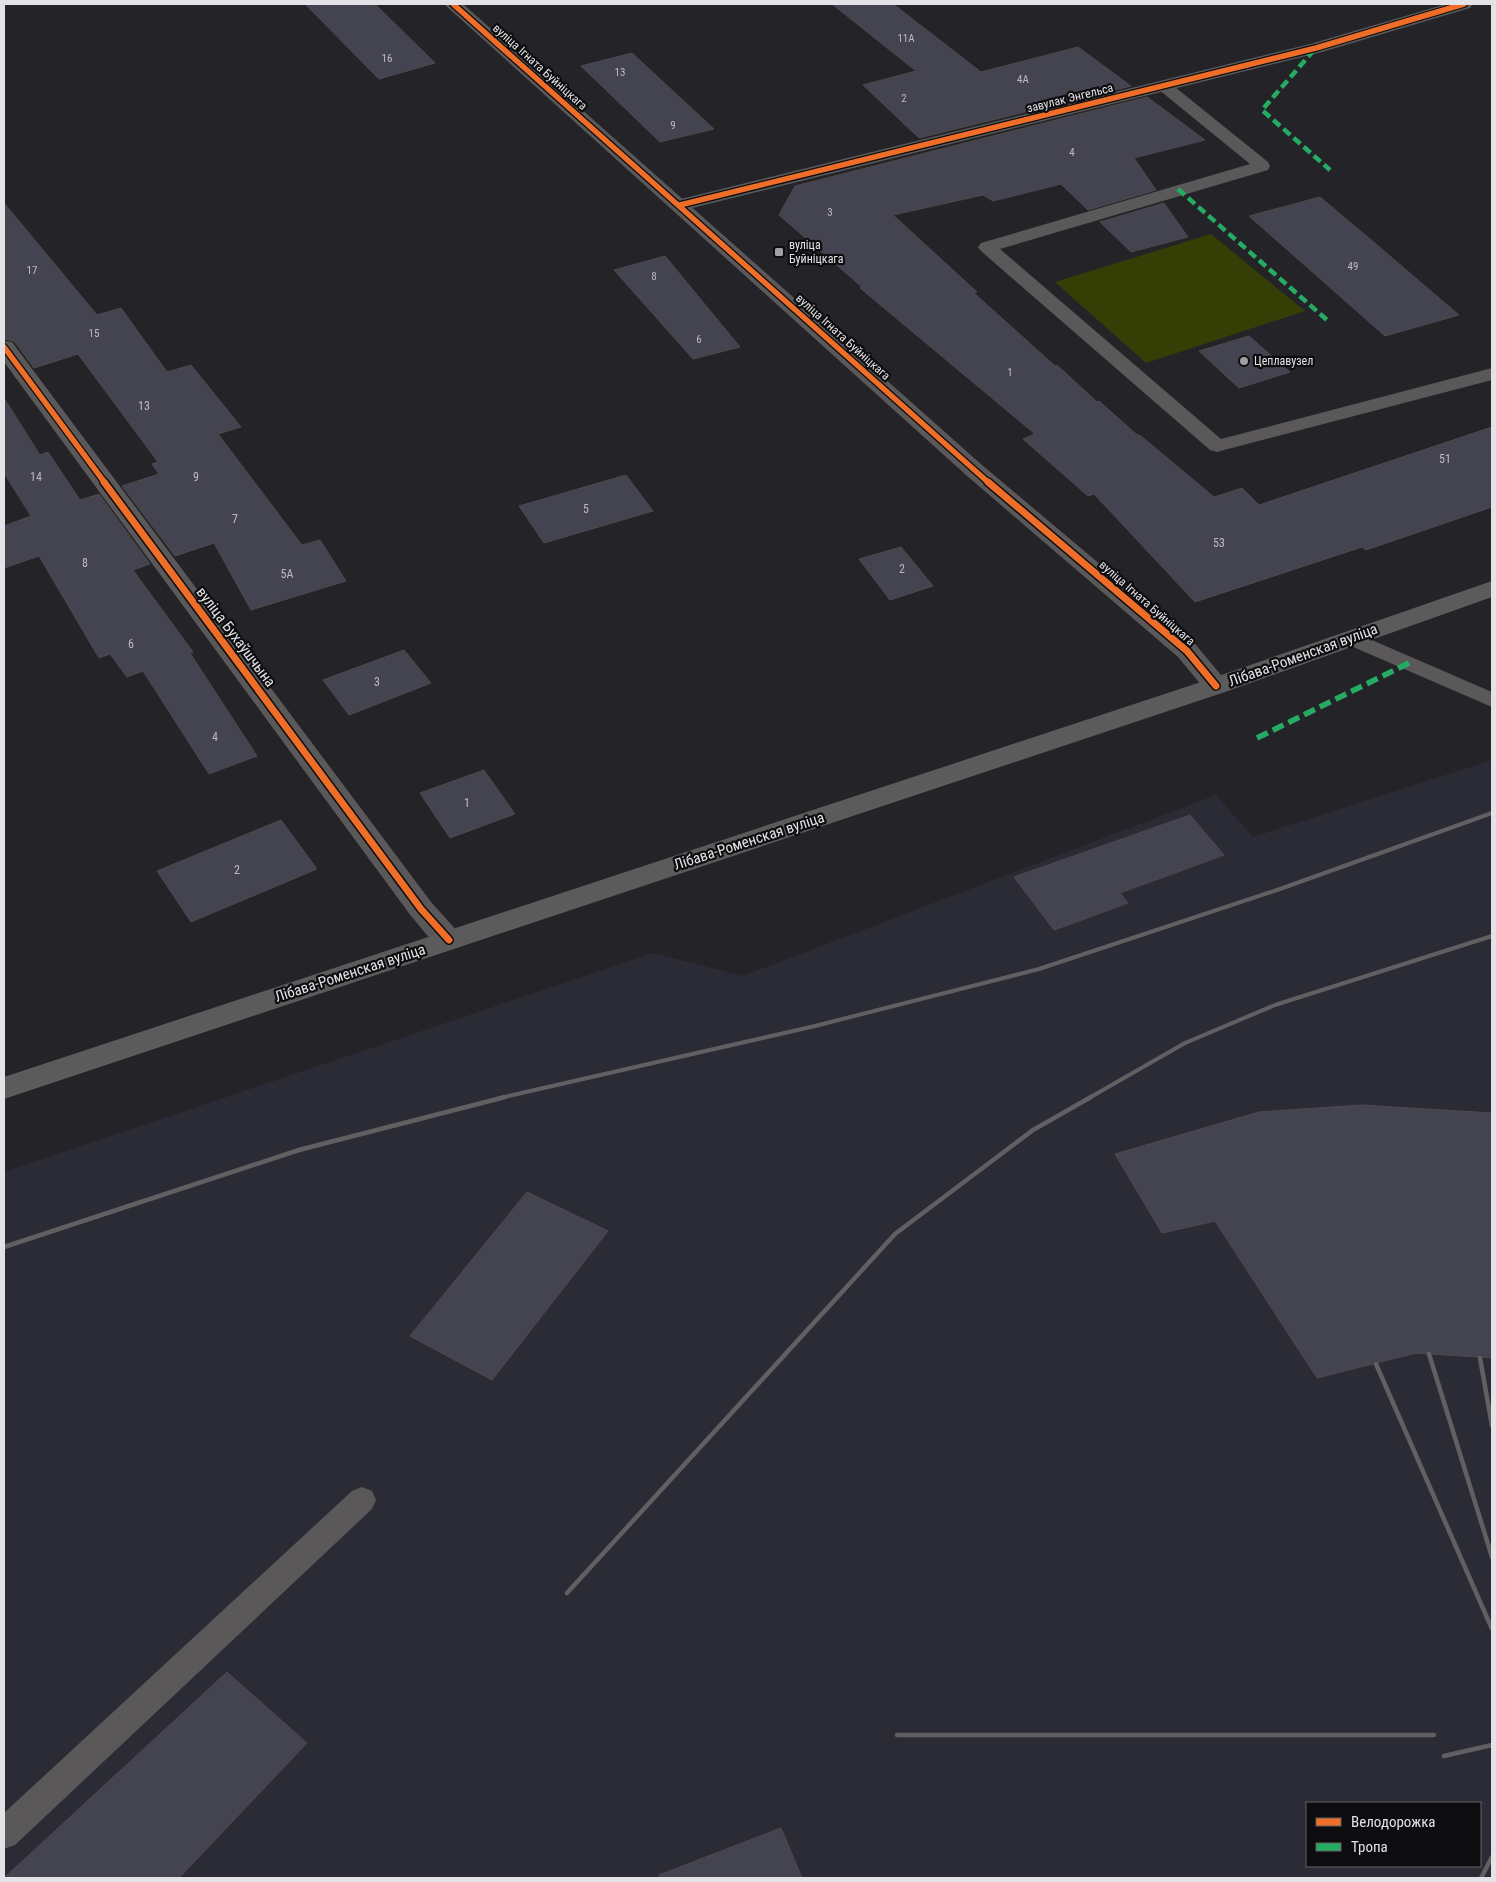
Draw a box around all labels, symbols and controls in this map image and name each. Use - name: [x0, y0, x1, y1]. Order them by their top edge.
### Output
- street label: вуліца Ігната Буйніцкага: [490, 21, 590, 113]
- house number: 11А: [897, 32, 915, 45]
- house number: 16: [382, 52, 392, 65]
- house number: 13: [615, 66, 625, 79]
- house number: 4А: [1017, 73, 1030, 86]
- street label: завулак Энгельса: [1025, 80, 1115, 116]
- house number: 2: [901, 92, 907, 105]
- house number: 9: [670, 119, 676, 132]
- house number: 4: [1069, 146, 1075, 159]
- house number: 3: [827, 206, 833, 219]
- place label: вуліца Буйніцкага: [789, 238, 844, 266]
- marker: вуліца Буйніцкага: [773, 246, 785, 258]
- house number: 49: [1348, 260, 1358, 273]
- house number: 17: [27, 264, 37, 277]
- house number: 8: [651, 270, 657, 283]
- street label: вуліца Ігната Буйніцкага: [793, 291, 893, 383]
- house number: 15: [89, 327, 99, 340]
- house number: 6: [696, 333, 702, 346]
- place label: Цеплавузел: [1254, 354, 1313, 368]
- marker: Цеплавузел: [1238, 355, 1250, 367]
- house number: 1: [1007, 366, 1013, 379]
- house number: 13: [138, 399, 150, 413]
- house number: 51: [1439, 452, 1451, 466]
- house number: 14: [30, 470, 42, 484]
- house number: 9: [193, 470, 199, 484]
- house number: 5: [583, 502, 589, 516]
- house number: 7: [232, 512, 238, 526]
- house number: 53: [1213, 536, 1225, 550]
- house number: 8: [82, 556, 88, 570]
- street label: вуліца Ігната Буйніцкага: [1096, 558, 1198, 648]
- house number: 2: [899, 562, 905, 576]
- house number: 5А: [281, 567, 294, 581]
- street label: вуліца Бухаўшчына: [193, 584, 279, 690]
- street label: Лібава-Роменская вуліца: [1226, 620, 1380, 690]
- house number: 6: [128, 637, 134, 651]
- house number: 3: [374, 675, 380, 689]
- house number: 4: [212, 730, 218, 744]
- house number: 1: [464, 796, 470, 810]
- street label: Лібава-Роменская вуліца: [671, 808, 827, 874]
- house number: 2: [234, 863, 240, 877]
- street label: Лібава-Роменская вуліца: [272, 940, 428, 1006]
- legend: [1306, 1802, 1481, 1867]
- text: Велодорожка: [1351, 1813, 1436, 1831]
- text: Тропа: [1351, 1838, 1388, 1856]

